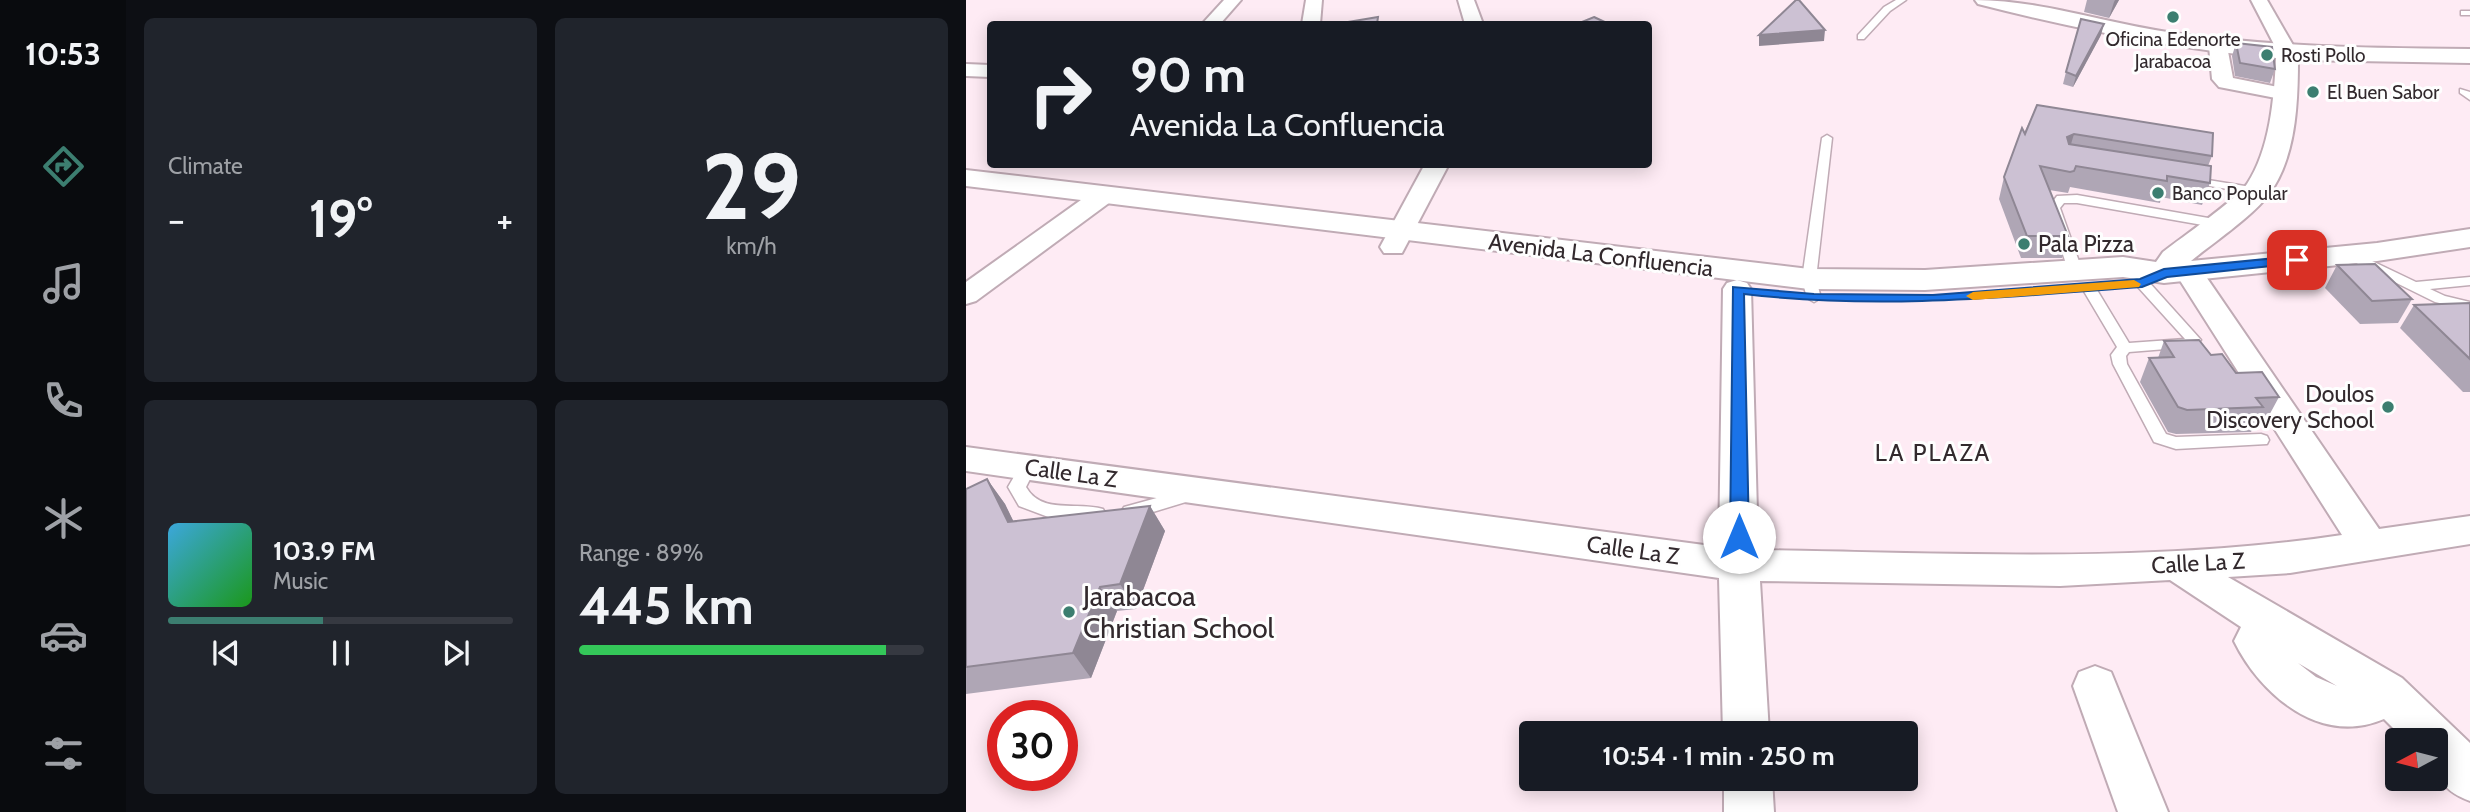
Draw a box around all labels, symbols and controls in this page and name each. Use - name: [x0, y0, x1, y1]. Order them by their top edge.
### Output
- marker: Oficina Edenorte Jarabacoa: [2165, 9, 2181, 25]
- place label: Oficina Edenorte Jarabacoa: [2105, 28, 2241, 73]
- text: 10:53: [25, 34, 101, 73]
- place label: Rosti Pollo: [2281, 44, 2366, 67]
- text: 90 m: [1130, 45, 1246, 104]
- marker: Rosti Pollo: [2259, 47, 2275, 63]
- icon: right: [1015, 49, 1106, 140]
- place label: El Buen Sabor: [2327, 81, 2439, 104]
- marker: El Buen Sabor: [2305, 84, 2321, 100]
- text: Avenida La Confluencia: [1130, 105, 1444, 144]
- text: 29: [702, 131, 801, 242]
- icon: directions: [39, 142, 88, 191]
- text: Climate: [168, 152, 243, 180]
- place label: Banco Popular: [2172, 182, 2288, 205]
- marker: Banco Popular: [2150, 185, 2166, 201]
- text: 19°: [309, 187, 372, 250]
- text: −: [168, 196, 185, 243]
- text: +: [496, 196, 513, 243]
- street label: Avenida La Confluencia: [1487, 227, 1715, 283]
- place label: Pala Pizza: [2038, 230, 2134, 258]
- pin: [2267, 230, 2327, 290]
- text: km/h: [726, 232, 777, 260]
- marker: Pala Pizza: [2016, 236, 2032, 252]
- icon: arrive: [2278, 241, 2316, 279]
- icon: music: [39, 259, 88, 308]
- icon: phone: [39, 376, 88, 425]
- place label: Doulos Discovery School: [2206, 380, 2375, 434]
- marker: Doulos Discovery School: [2380, 399, 2396, 415]
- district label: LA PLAZA: [1875, 438, 1991, 467]
- street label: Calle La Z: [1023, 453, 1119, 493]
- icon: climate: [39, 494, 88, 543]
- position arrow: [1702, 500, 1776, 574]
- street label: Calle La Z: [1585, 530, 1681, 570]
- text: 103.9 FM: [273, 535, 376, 567]
- text: Range · 89%: [579, 539, 703, 567]
- street label: Calle La Z: [2151, 547, 2246, 579]
- text: Music: [273, 567, 328, 595]
- text: 445 km: [579, 574, 754, 637]
- place label: Jarabacoa Christian School: [1082, 579, 1275, 645]
- marker: Jarabacoa Christian School: [1061, 604, 1077, 620]
- icon: car: [39, 611, 88, 660]
- icon: previous: [207, 634, 245, 672]
- icon: pause: [322, 634, 360, 672]
- icon: next: [437, 634, 475, 672]
- speed limit sign: 30: [987, 700, 1078, 791]
- north arrow: [2385, 728, 2448, 791]
- map controls: [2385, 728, 2448, 791]
- icon: filters: [39, 729, 88, 778]
- text: 10:54 · 1 min · 250 m: [1602, 740, 1835, 772]

